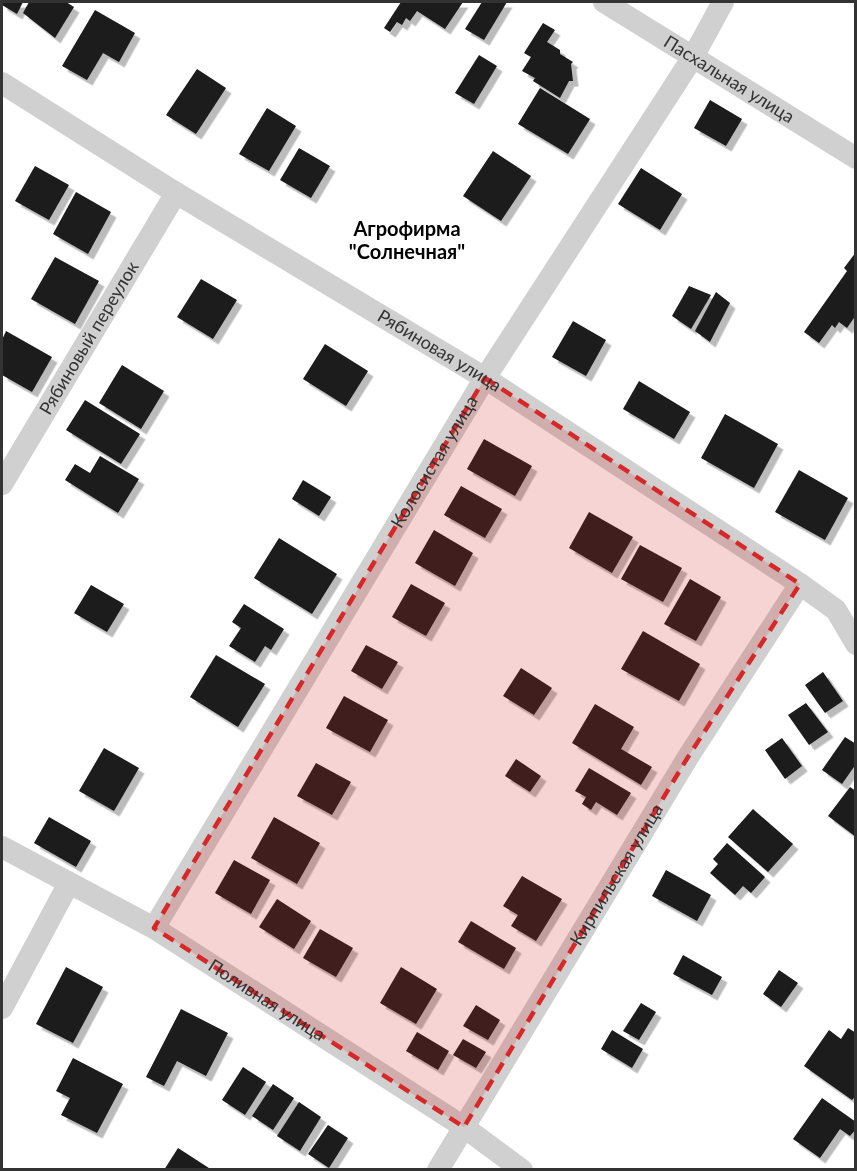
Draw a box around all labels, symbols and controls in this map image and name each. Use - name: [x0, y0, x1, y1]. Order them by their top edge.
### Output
- street label: Пасхальная улица: [660, 30, 799, 127]
- district label: Агрофирма "Солнечная": [349, 216, 465, 263]
- street label: Рябиновый переулок: [34, 256, 143, 418]
- street label: Рябиновая улица: [374, 304, 506, 396]
- street label: Колосистая улица: [385, 391, 482, 531]
- street label: Кирпильская улица: [565, 800, 667, 949]
- street label: Поливная улица: [205, 954, 330, 1045]

